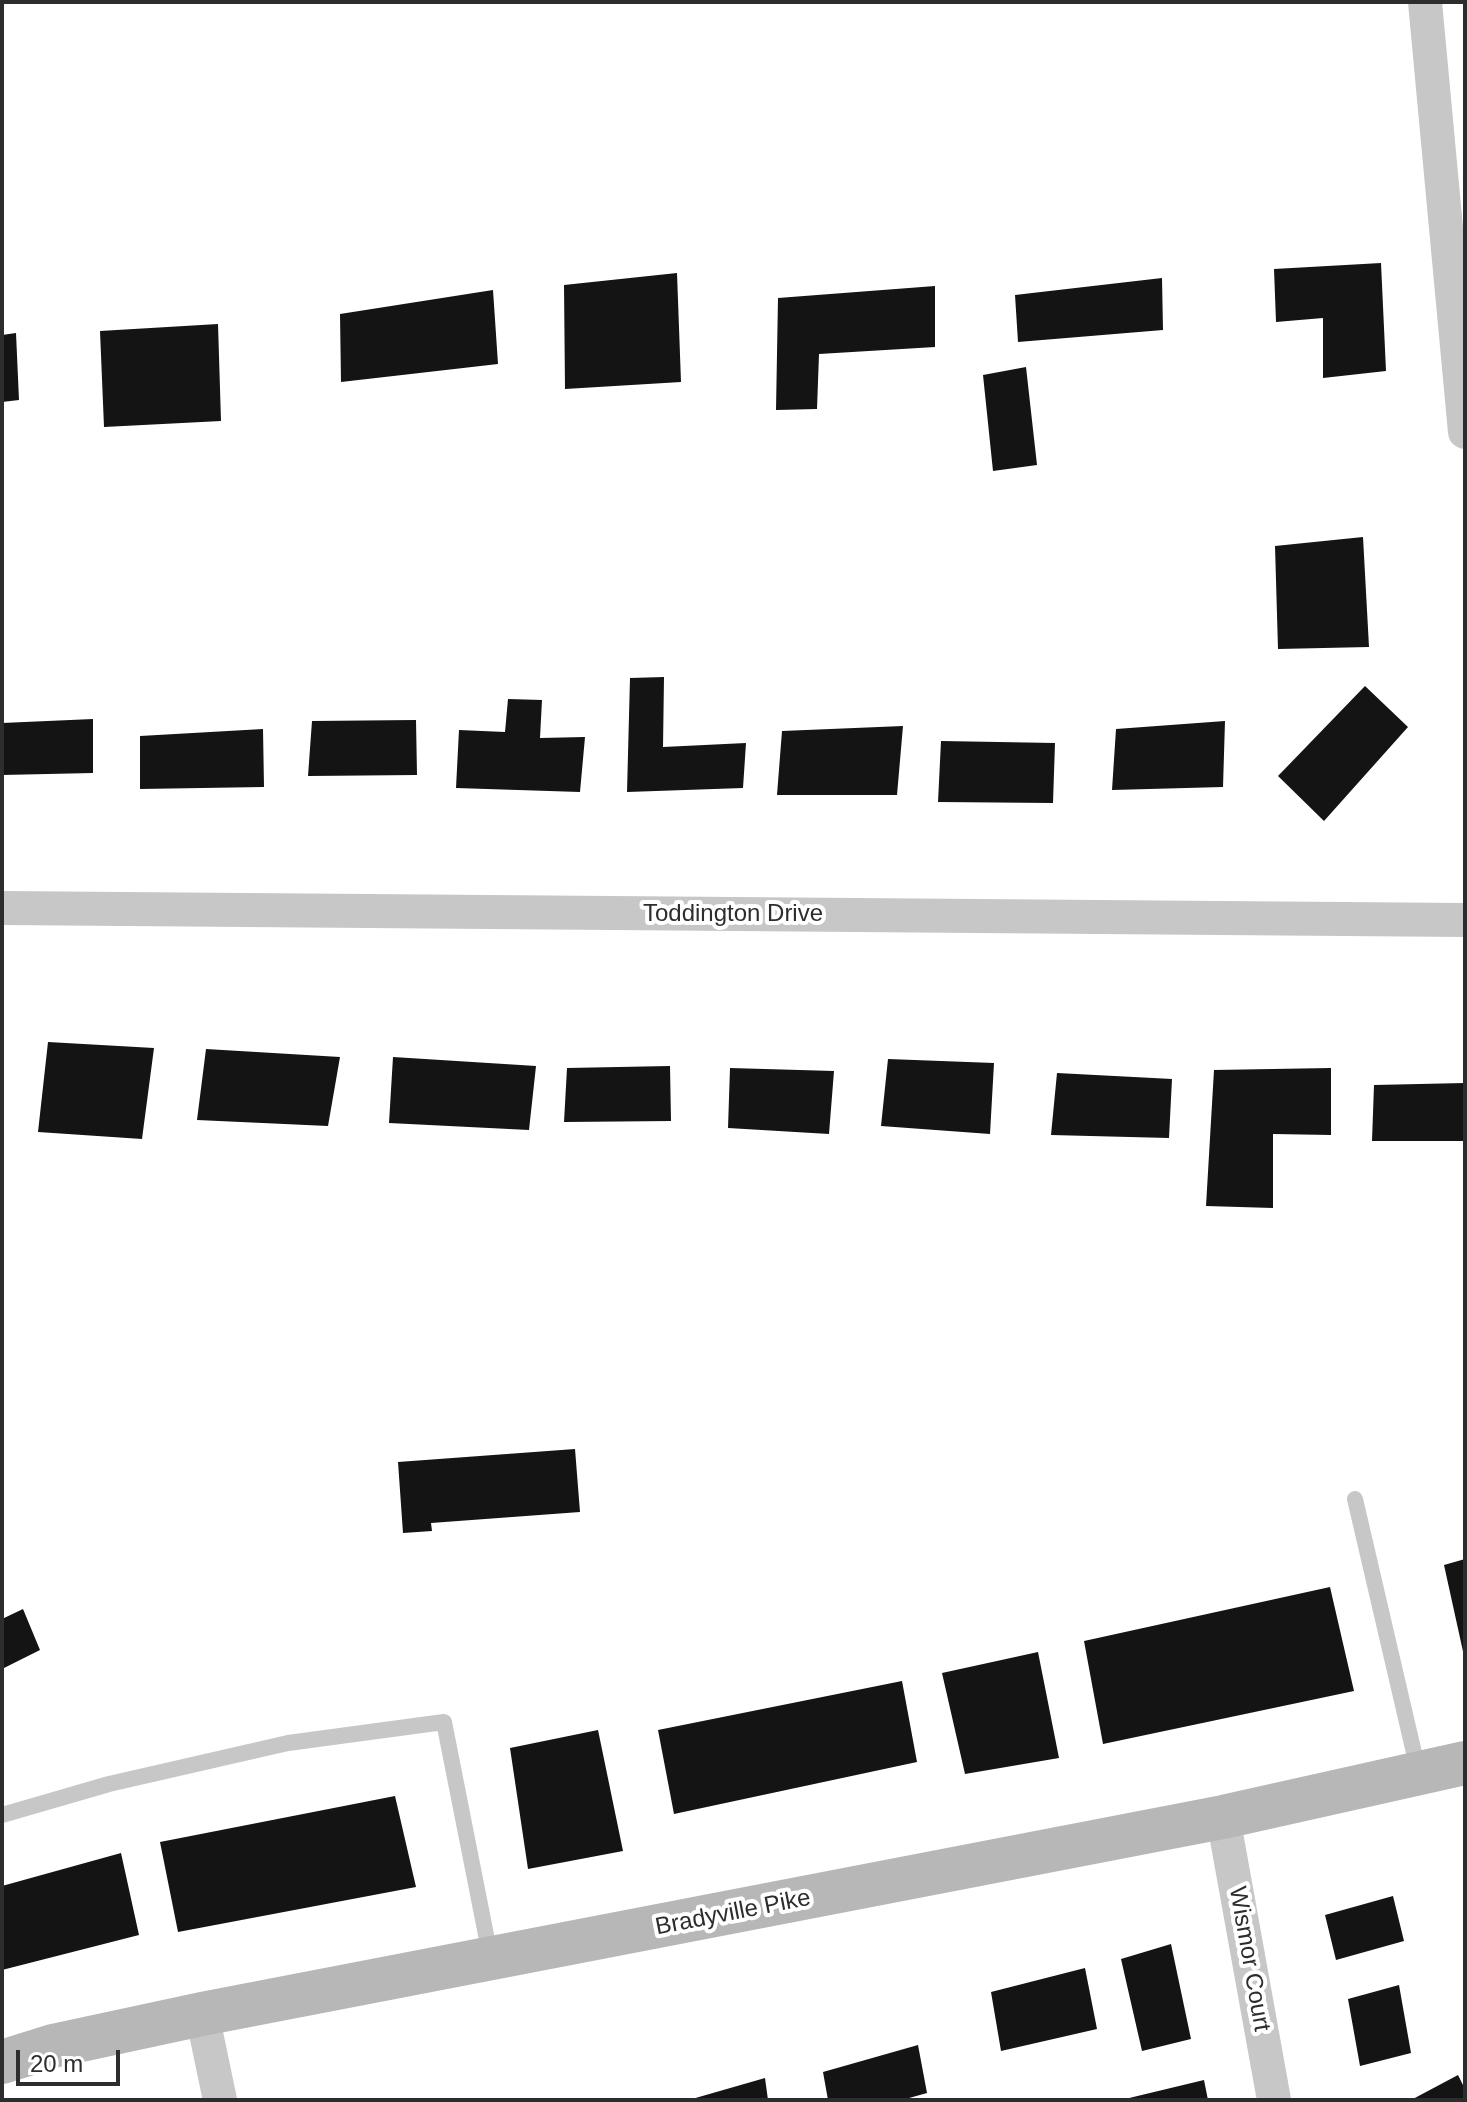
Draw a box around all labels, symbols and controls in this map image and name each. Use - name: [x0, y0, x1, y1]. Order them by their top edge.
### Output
- street label: Toddington Drive: [643, 900, 823, 928]
- street label: Bradyville Pike: [653, 1884, 813, 1942]
- street label: Wismor Court: [1222, 1884, 1276, 2034]
- scale bar: [20, 2034, 124, 2084]
- text: 20 m: [30, 2050, 83, 2077]

